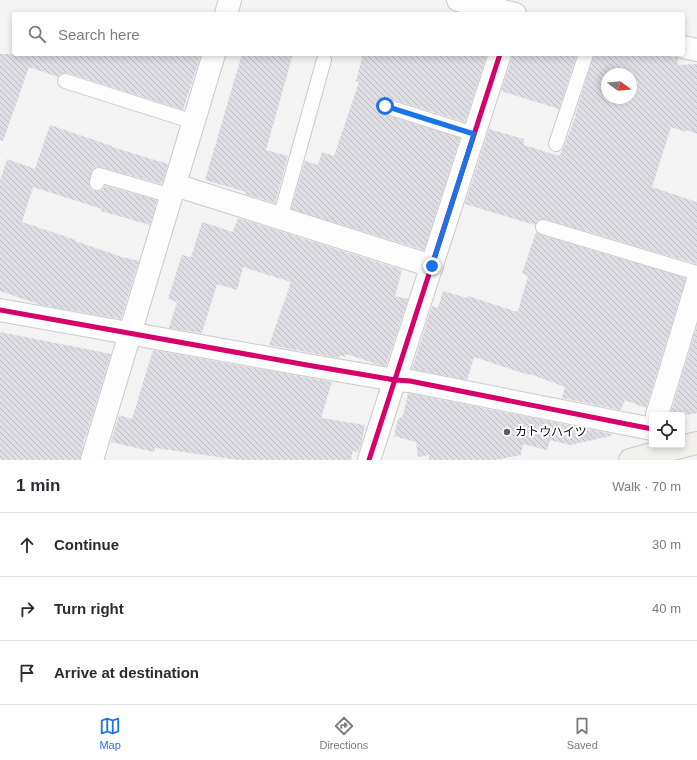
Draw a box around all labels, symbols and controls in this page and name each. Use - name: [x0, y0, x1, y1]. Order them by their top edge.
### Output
- search box: [12, 12, 685, 56]
- icon: search: [26, 23, 48, 45]
- text: Search here: [58, 26, 140, 43]
- north arrow: [601, 68, 637, 104]
- route start: [376, 97, 394, 115]
- route end: [423, 257, 441, 275]
- map controls: [649, 412, 685, 448]
- button: locate: [649, 412, 685, 448]
- place label: カトウハイツ: [515, 425, 587, 439]
- marker: カトウハイツ: [502, 427, 512, 437]
- text: 1 min: [16, 476, 60, 495]
- text: Walk · 70 m: [612, 479, 681, 494]
- icon: ahead: [16, 534, 38, 556]
- text: Continue: [54, 536, 119, 553]
- text: 30 m: [652, 537, 681, 552]
- icon: right: [16, 598, 38, 620]
- text: Turn right: [54, 600, 124, 617]
- text: 40 m: [652, 601, 681, 616]
- icon: arrive: [16, 662, 38, 684]
- text: Arrive at destination: [54, 664, 199, 681]
- tab: Map: [99, 715, 121, 751]
- tab: Directions: [319, 715, 368, 751]
- tab: Saved: [567, 715, 598, 751]

